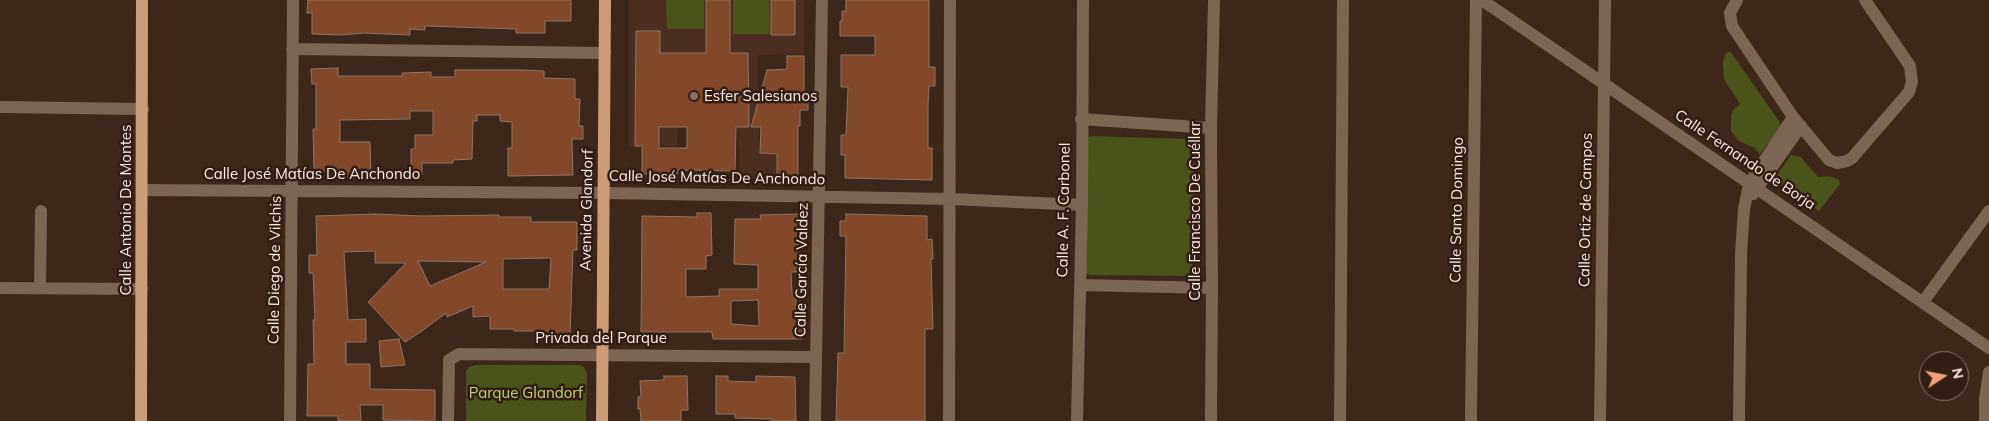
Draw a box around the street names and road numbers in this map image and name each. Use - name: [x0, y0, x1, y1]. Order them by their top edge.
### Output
- street label: Calle Fernando de Borja: [1671, 106, 1819, 214]
- street label: Calle Francisco De Cuéllar: [1186, 121, 1204, 301]
- street label: Calle Antonio De Montes: [117, 125, 135, 295]
- street label: Calle Ortiz de Campos: [1576, 133, 1596, 287]
- street label: Calle Santo Domingo: [1447, 137, 1467, 283]
- street label: Calle A. F. Carbonel: [1054, 142, 1074, 278]
- street label: Avenida Glandorf: [577, 149, 597, 271]
- street label: Calle José Matías De Anchondo: [204, 165, 420, 183]
- street label: Calle José Matías De Anchondo: [609, 167, 825, 189]
- street label: Calle Diego de Vilchis: [265, 196, 285, 344]
- street label: Calle García Valdez: [792, 203, 812, 337]
- street label: Privada del Parque: [535, 329, 667, 347]

